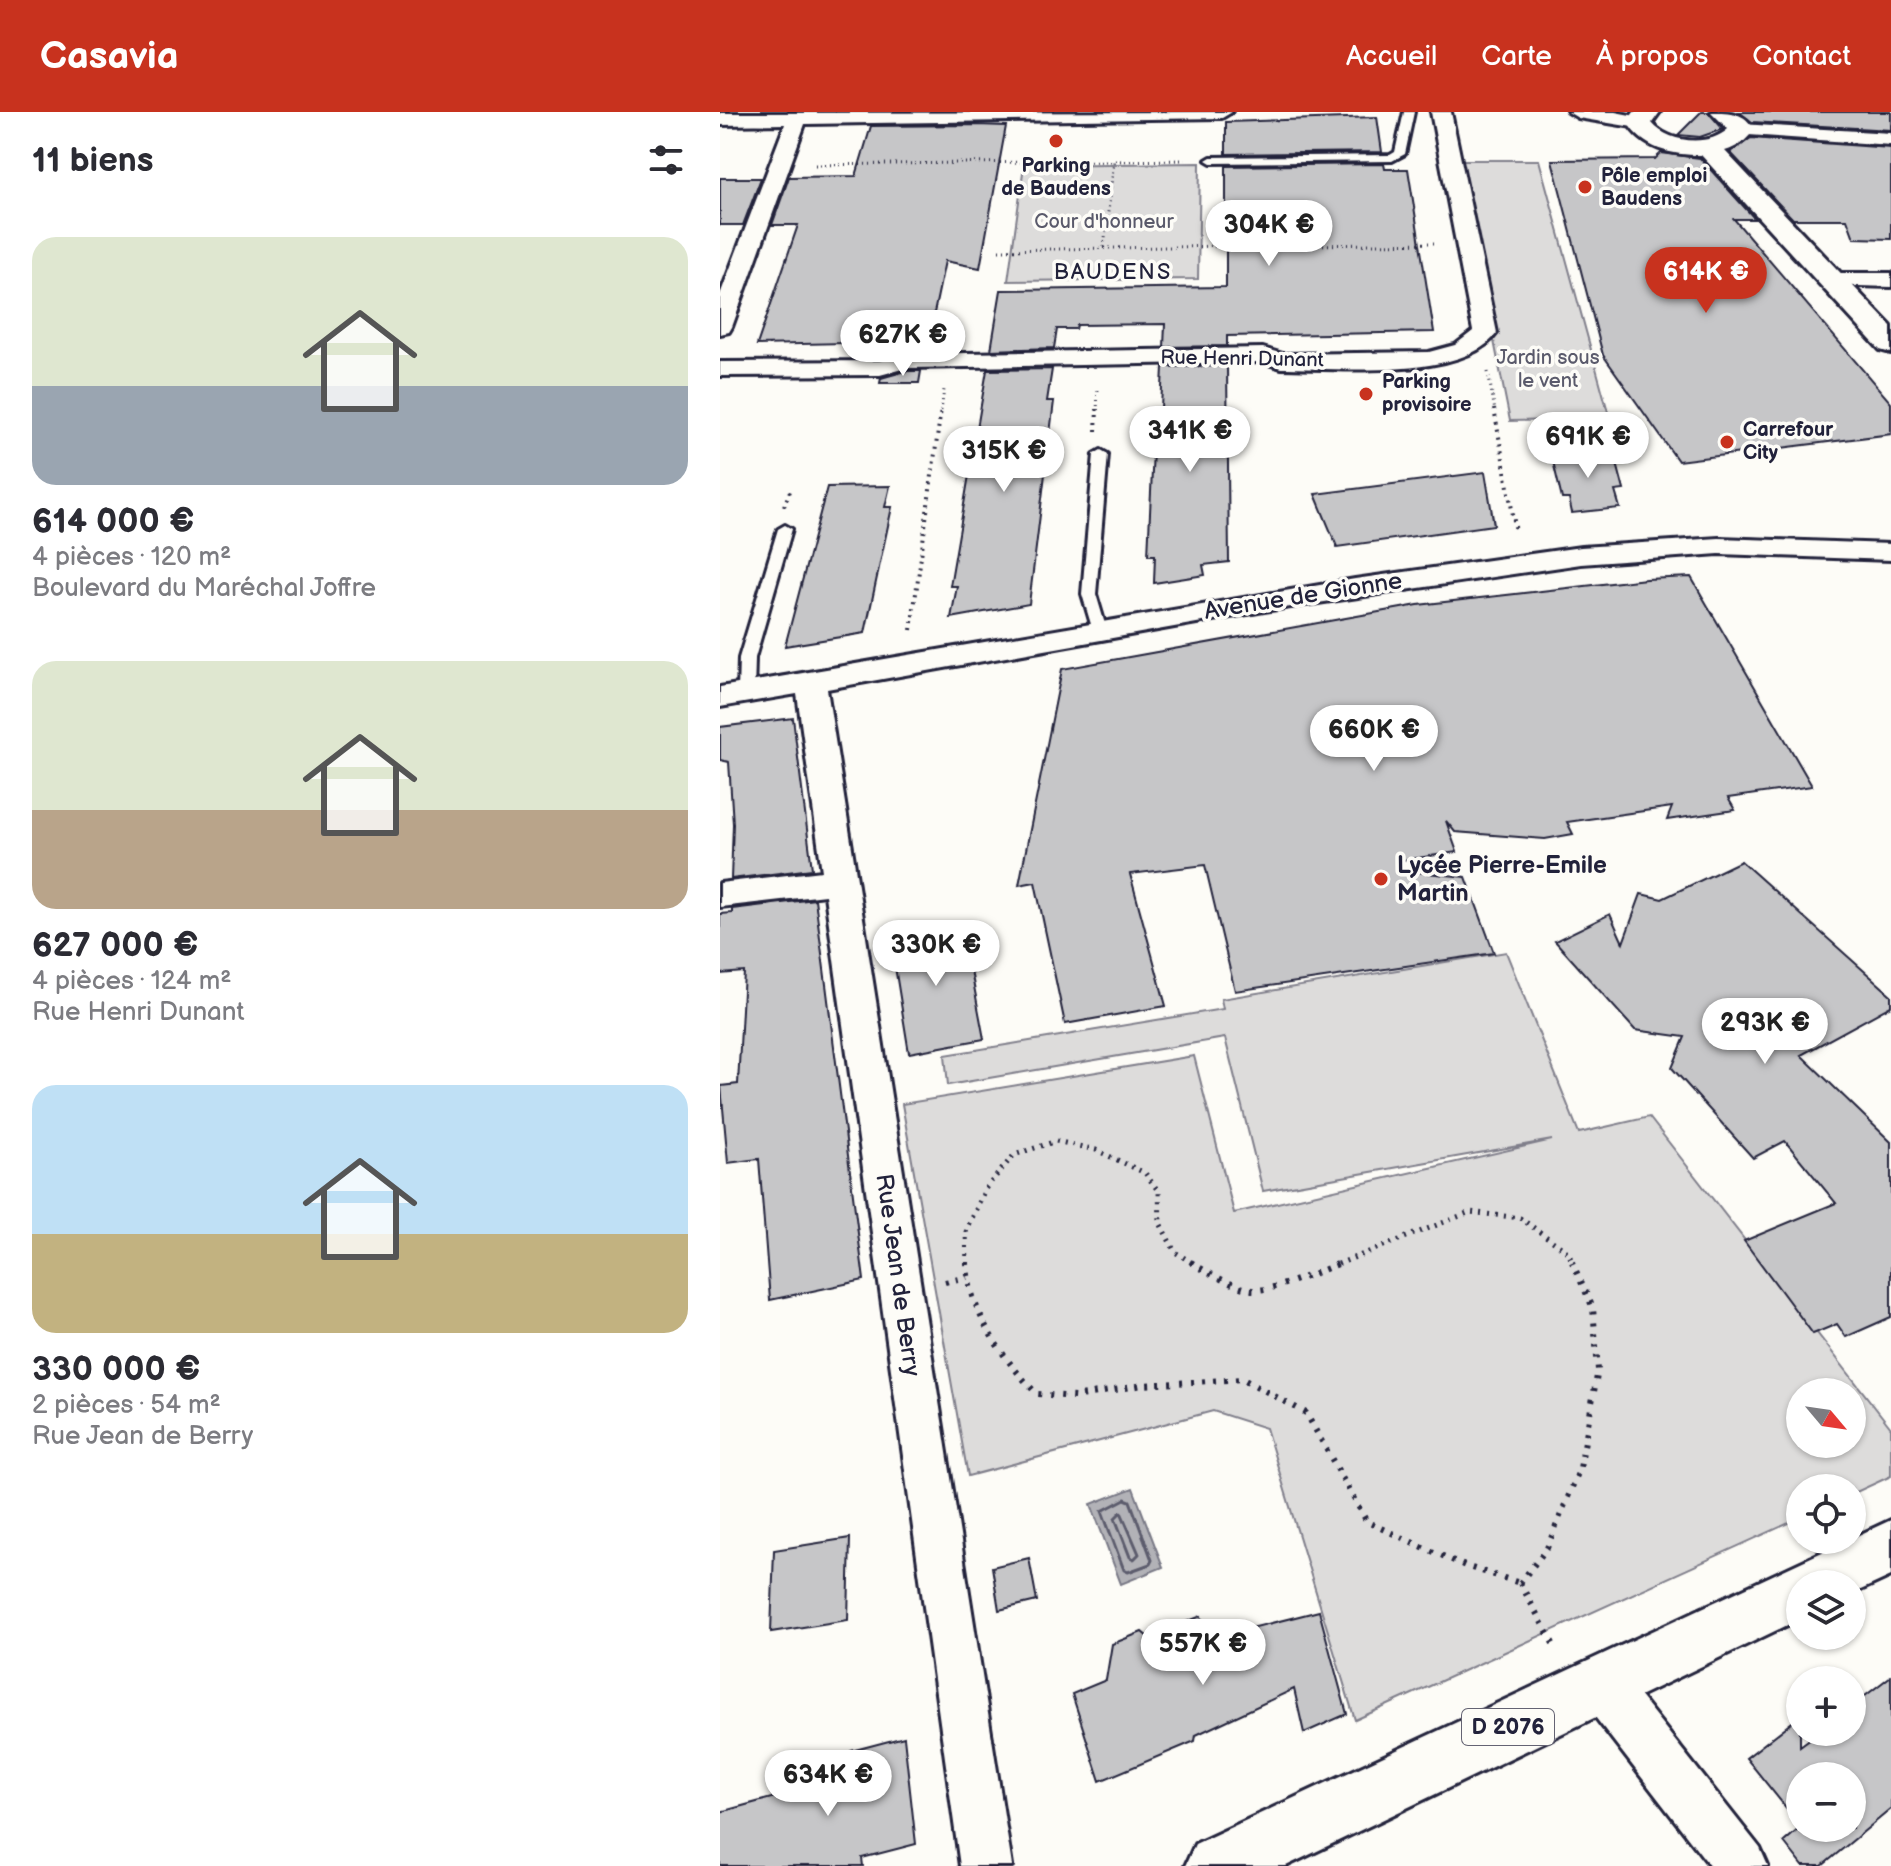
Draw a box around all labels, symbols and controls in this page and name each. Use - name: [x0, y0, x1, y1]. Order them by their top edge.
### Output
- text: Casavia: [40, 34, 178, 79]
- text: Accueil: [1346, 40, 1437, 73]
- text: Carte: [1481, 40, 1552, 73]
- text: À propos: [1596, 40, 1708, 73]
- text: Contact: [1752, 40, 1851, 73]
- marker: Parking de Baudens: [1047, 132, 1065, 150]
- icon: filters: [644, 138, 688, 182]
- text: 11 biens: [32, 140, 153, 181]
- place label: Parking de Baudens: [1001, 154, 1111, 201]
- place label: Pôle emploi Baudens: [1601, 164, 1707, 211]
- marker: Pôle emploi Baudens: [1576, 178, 1594, 196]
- pin: 304K €: [1204, 200, 1334, 268]
- park label: Cour d'honneur: [1034, 210, 1175, 234]
- text: 304K €: [1223, 210, 1315, 241]
- pin: 614K €: [1641, 247, 1771, 315]
- text: 614K €: [1663, 257, 1749, 288]
- district label: BAUDENS: [1054, 259, 1172, 286]
- icon: home: [288, 289, 432, 433]
- pin: 627K €: [838, 310, 968, 378]
- text: 627K €: [858, 320, 948, 351]
- street label: Rue Henri Dunant: [1160, 346, 1324, 372]
- park label: Jardin sous le vent: [1496, 346, 1600, 393]
- place label: Parking provisoire: [1382, 370, 1472, 417]
- marker: Parking provisoire: [1357, 385, 1375, 403]
- pin: 341K €: [1125, 406, 1255, 474]
- pin: 691K €: [1523, 412, 1653, 480]
- text: 341K €: [1147, 416, 1233, 447]
- place label: Carrefour City: [1743, 418, 1834, 465]
- text: 691K €: [1545, 422, 1631, 453]
- pin: 315K €: [939, 426, 1069, 494]
- marker: Carrefour City: [1718, 433, 1736, 451]
- text: 315K €: [961, 436, 1047, 467]
- text: 614 000 €: [32, 501, 195, 542]
- text: 4 pièces · 120 m²: [32, 542, 231, 573]
- street label: Avenue de Gionne: [1202, 566, 1404, 626]
- text: Boulevard du Maréchal Joffre: [32, 573, 376, 604]
- pin: 660K €: [1309, 705, 1439, 773]
- icon: home: [288, 713, 432, 857]
- text: 660K €: [1328, 715, 1420, 746]
- place label: Lycée Pierre-Emile Martin: [1397, 851, 1607, 908]
- marker: Lycée Pierre-Emile Martin: [1372, 870, 1390, 888]
- pin: 330K €: [871, 920, 1001, 988]
- text: 627 000 €: [32, 925, 198, 966]
- text: 330K €: [891, 930, 981, 961]
- text: 4 pièces · 124 m²: [32, 966, 231, 997]
- text: Rue Henri Dunant: [32, 997, 244, 1028]
- pin: 293K €: [1700, 998, 1830, 1066]
- text: 293K €: [1720, 1008, 1810, 1039]
- icon: home: [288, 1137, 432, 1281]
- street label: Rue Jean de Berry: [869, 1172, 927, 1378]
- text: 330 000 €: [32, 1349, 200, 1390]
- north arrow: [1786, 1378, 1866, 1458]
- map controls: [1786, 1378, 1866, 1842]
- text: 2 pièces · 54 m²: [32, 1390, 221, 1421]
- text: Rue Jean de Berry: [32, 1421, 253, 1452]
- button: locate: [1786, 1474, 1866, 1554]
- button: layers: [1786, 1570, 1866, 1650]
- pin: 557K €: [1138, 1619, 1268, 1687]
- text: 557K €: [1159, 1629, 1247, 1660]
- button: +: [1786, 1666, 1866, 1746]
- road number: D 2076: [1462, 1709, 1554, 1745]
- pin: 634K €: [763, 1750, 893, 1818]
- text: 634K €: [783, 1760, 873, 1791]
- button: −: [1786, 1762, 1866, 1842]

